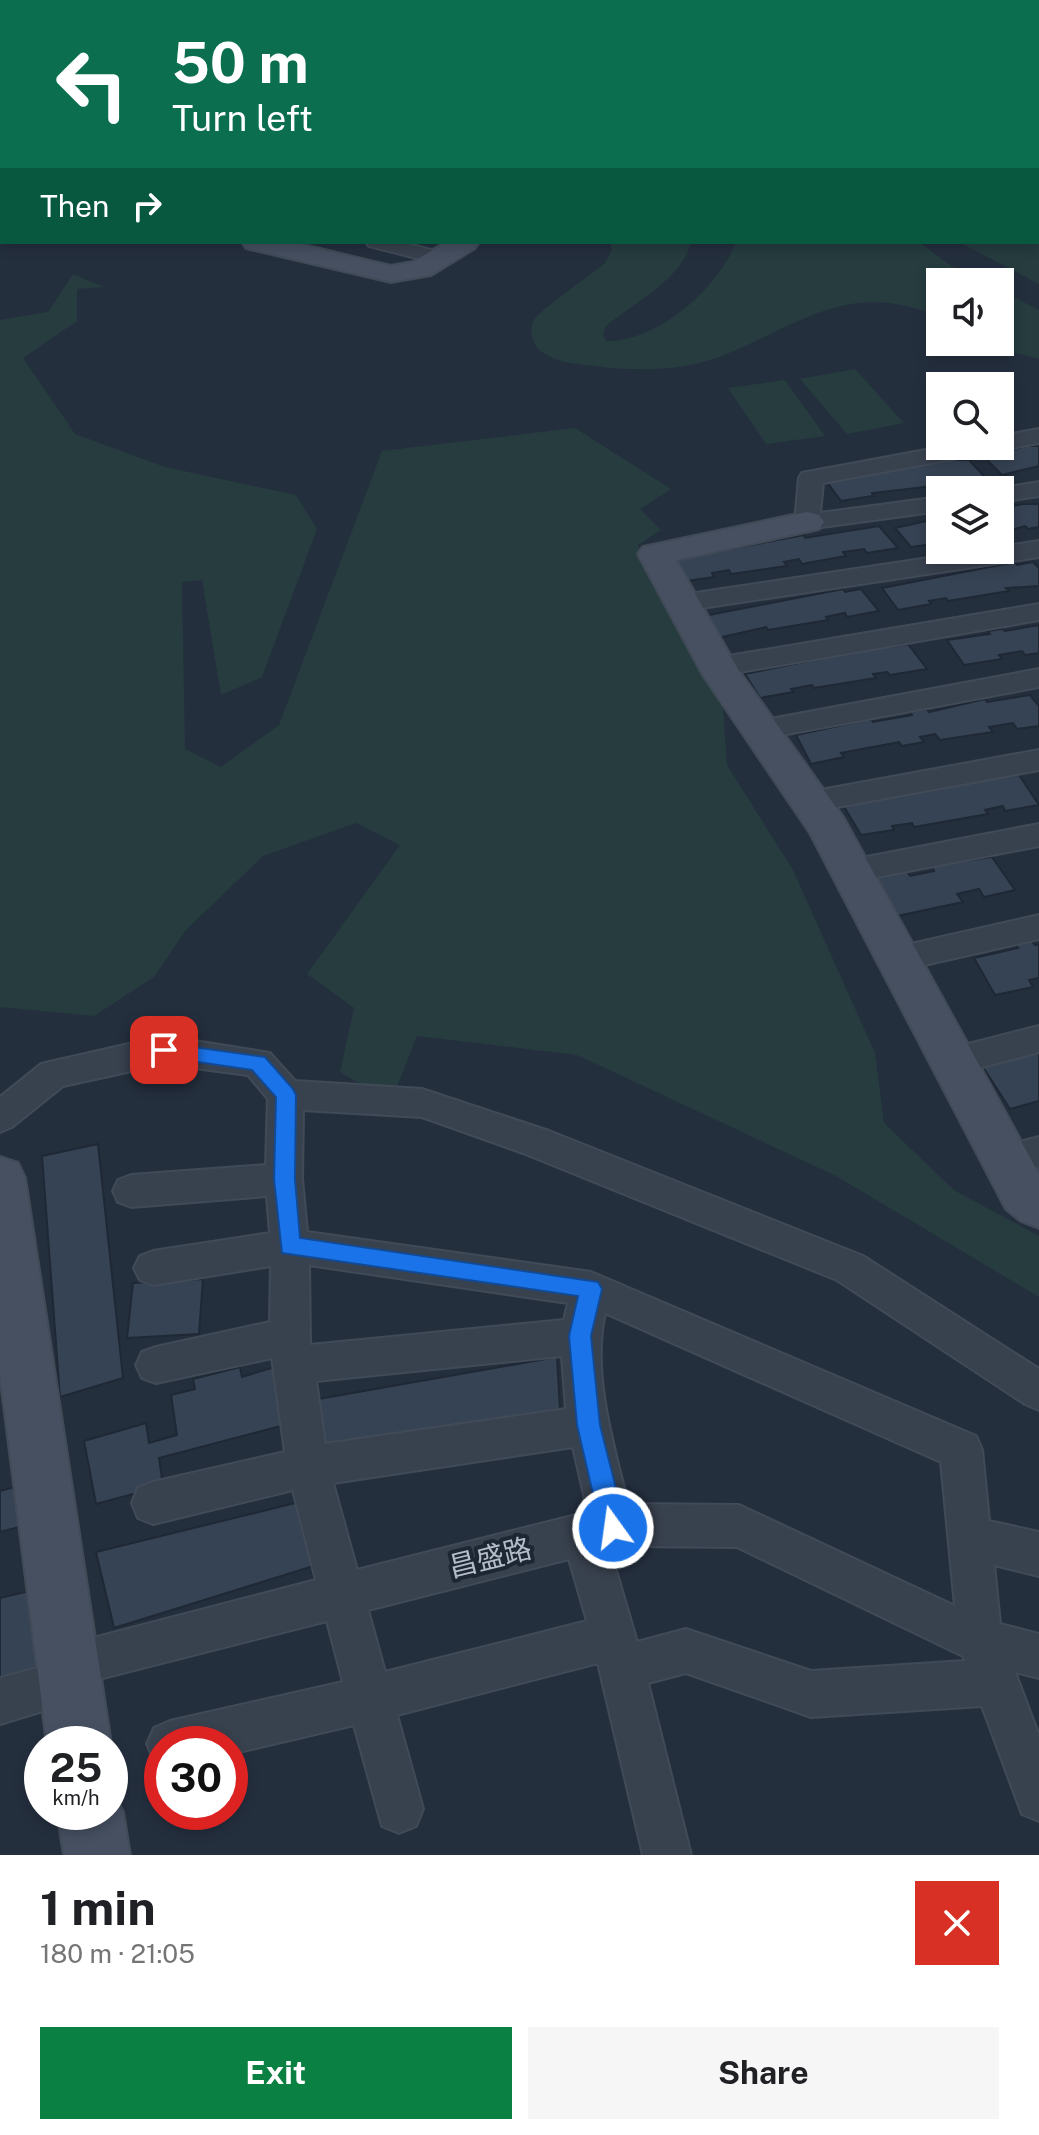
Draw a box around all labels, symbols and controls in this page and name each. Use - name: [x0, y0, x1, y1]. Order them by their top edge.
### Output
- text: 50 m: [172, 30, 309, 96]
- icon: left: [40, 32, 144, 136]
- text: Turn left: [172, 97, 313, 139]
- icon: right: [125, 184, 169, 228]
- text: Then: [40, 188, 109, 224]
- map controls: [926, 268, 1014, 564]
- button: sound: [926, 268, 1014, 356]
- button: search: [926, 372, 1014, 460]
- button: layers: [926, 476, 1014, 564]
- pin: [130, 1016, 198, 1084]
- icon: arrive: [142, 1028, 186, 1072]
- position arrow: [571, 1486, 655, 1570]
- street label: 昌盛路: [445, 1531, 535, 1583]
- speed limit sign: 30: [144, 1726, 248, 1830]
- text: 25: [50, 1744, 102, 1791]
- text: km/h: [52, 1786, 100, 1810]
- text: 1 min: [40, 1879, 156, 1936]
- button: close: [915, 1881, 999, 1965]
- text: 180 m · 21:05: [40, 1938, 195, 1969]
- button: Exit: [40, 2027, 512, 2119]
- button: Share: [528, 2027, 999, 2119]

